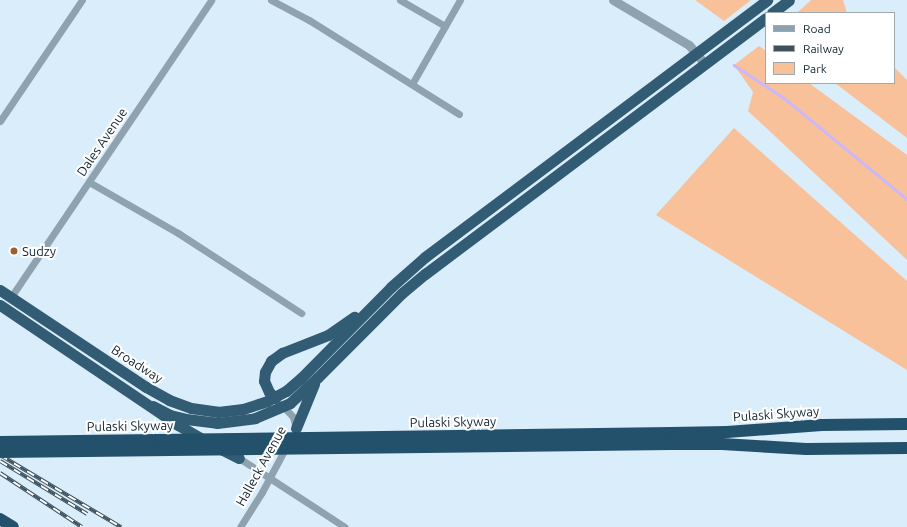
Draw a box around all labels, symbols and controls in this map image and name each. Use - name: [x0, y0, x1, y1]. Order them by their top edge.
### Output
- legend: [765, 12, 895, 84]
- text: Road: [803, 22, 831, 35]
- text: Railway: [803, 42, 844, 55]
- text: Park: [803, 62, 827, 75]
- street label: Dales Avenue: [73, 105, 131, 179]
- place label: Sudzy: [22, 243, 56, 259]
- marker: Sudzy: [9, 246, 19, 256]
- street label: Broadway: [108, 342, 166, 386]
- street label: Pulaski Skyway: [732, 403, 820, 425]
- street label: Pulaski Skyway: [410, 413, 496, 431]
- street label: Pulaski Skyway: [87, 417, 173, 435]
- street label: Halleck Avenue: [233, 423, 289, 509]

